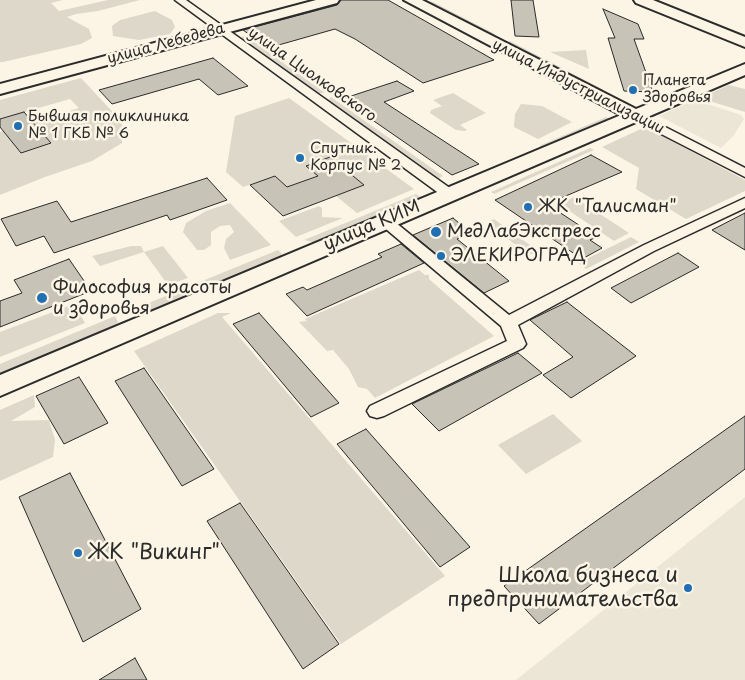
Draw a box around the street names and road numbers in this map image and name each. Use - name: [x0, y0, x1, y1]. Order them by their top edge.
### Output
- street label: улица Лебедева: [105, 20, 227, 68]
- street label: улица Циолковского: [244, 24, 380, 126]
- street label: улица Индустриализации: [489, 36, 667, 138]
- street label: улица КИМ: [320, 196, 424, 256]

